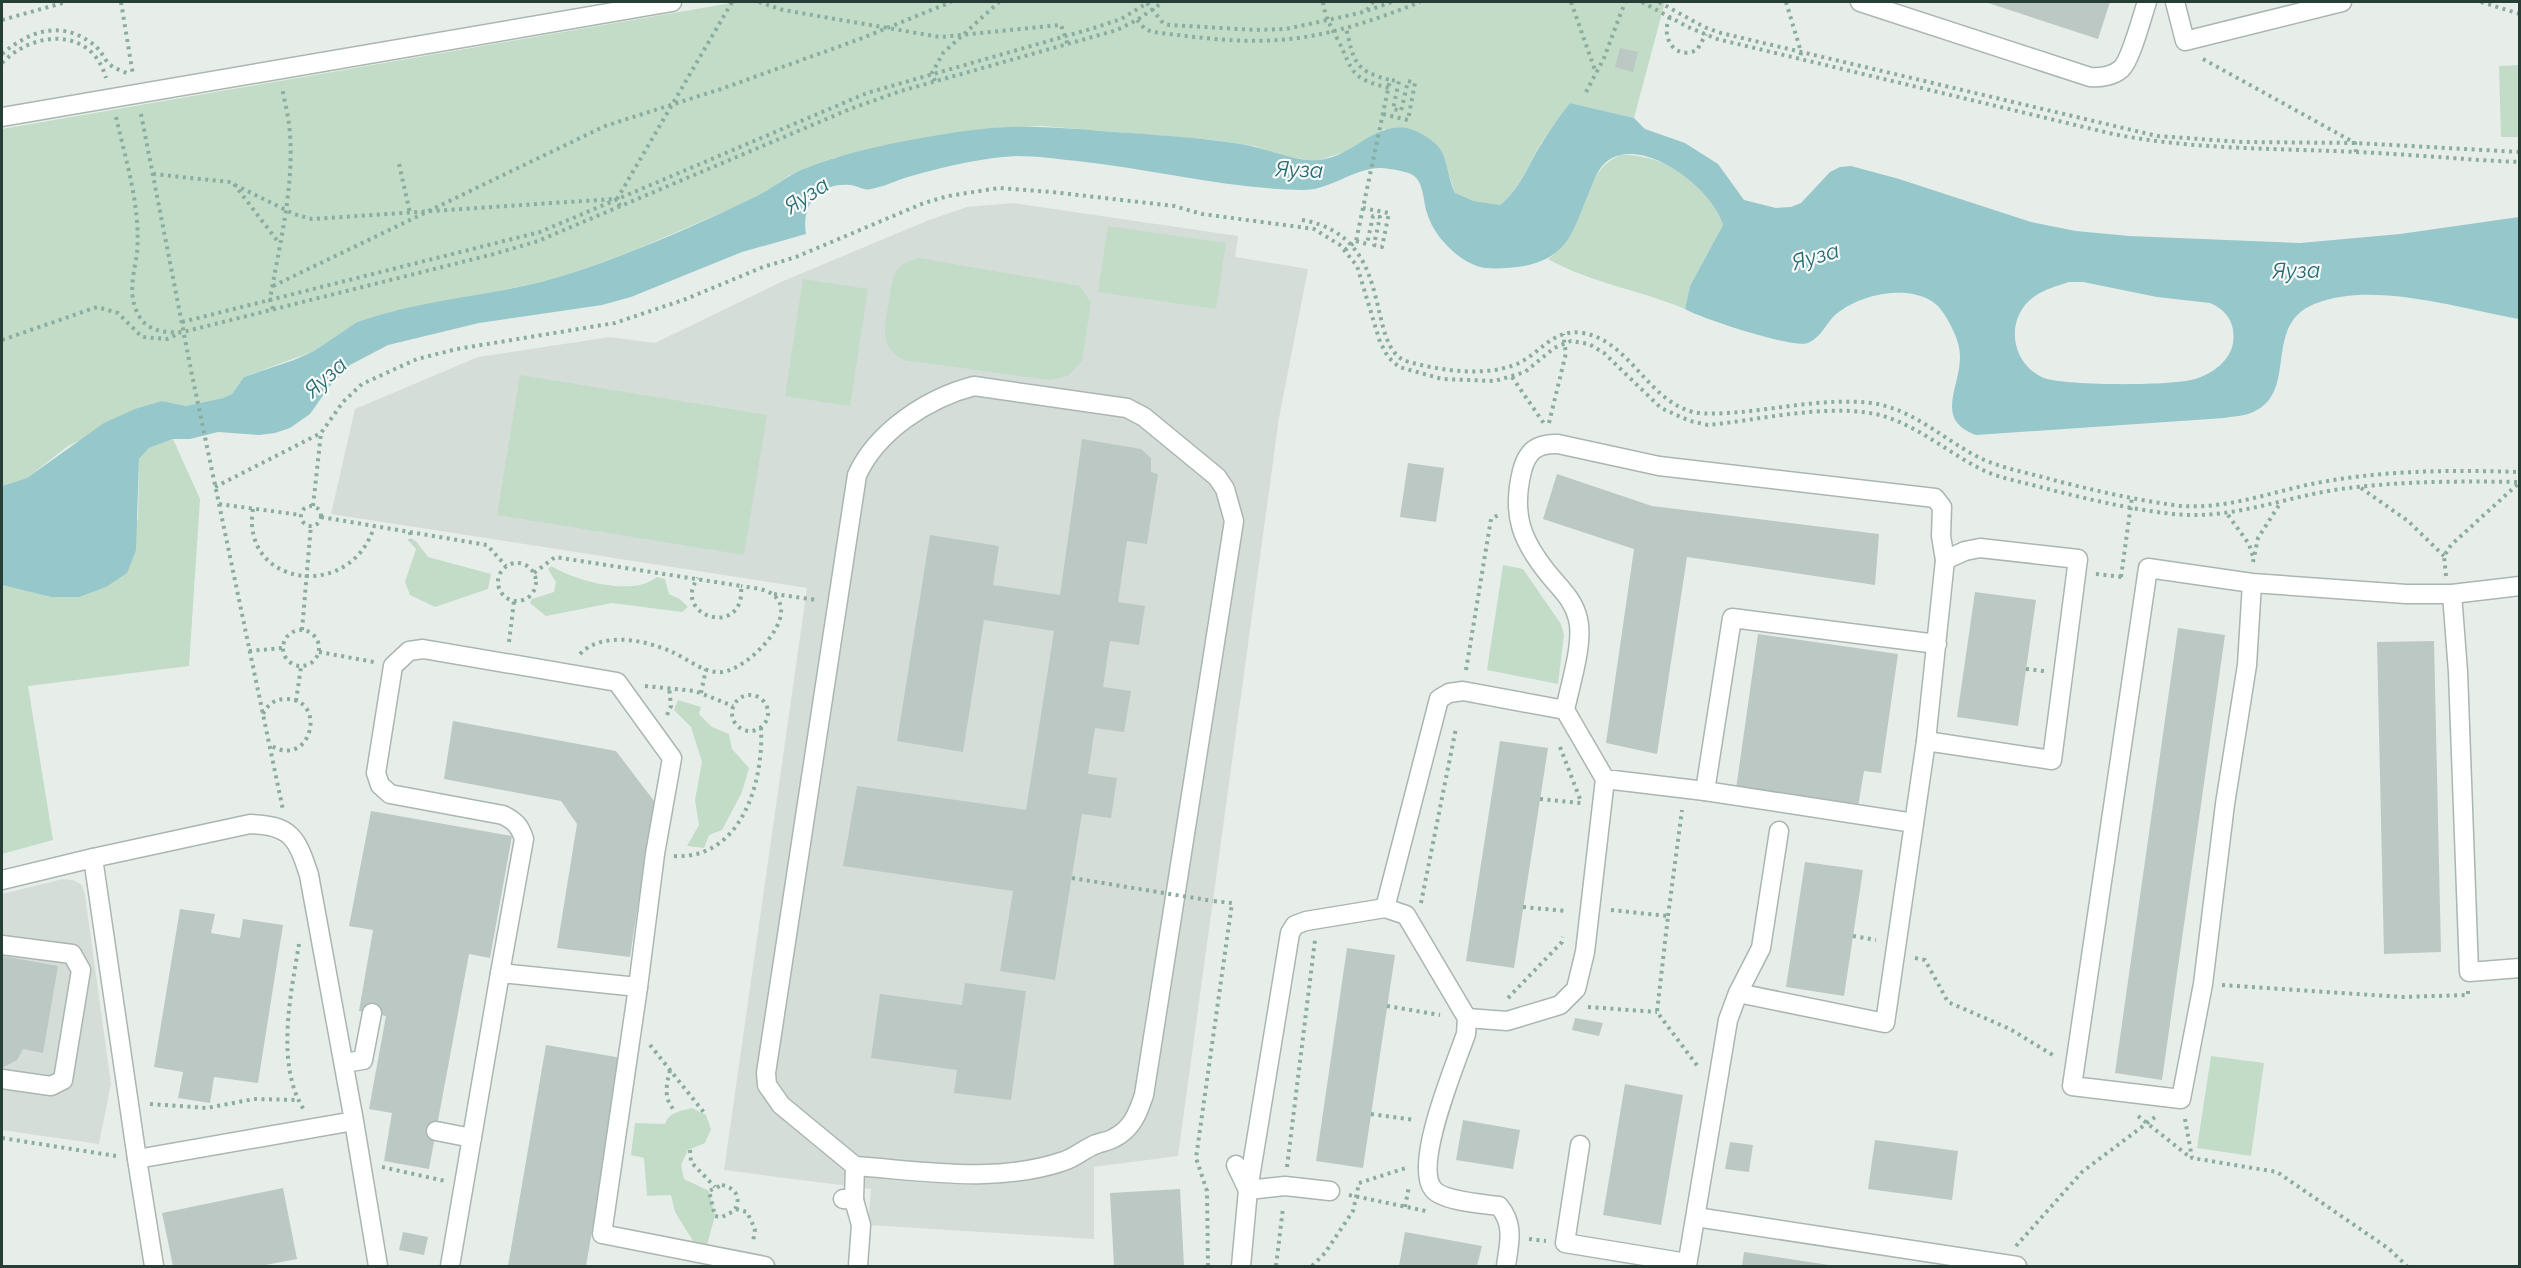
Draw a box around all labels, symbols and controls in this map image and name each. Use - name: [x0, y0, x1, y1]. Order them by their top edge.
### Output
- water label: Яуза: [1274, 155, 1324, 183]
- water label: Яуза: [779, 171, 833, 219]
- water label: Яуза: [1788, 237, 1842, 275]
- water label: Яуза: [2271, 257, 2321, 283]
- water label: Яуза: [298, 351, 352, 403]

